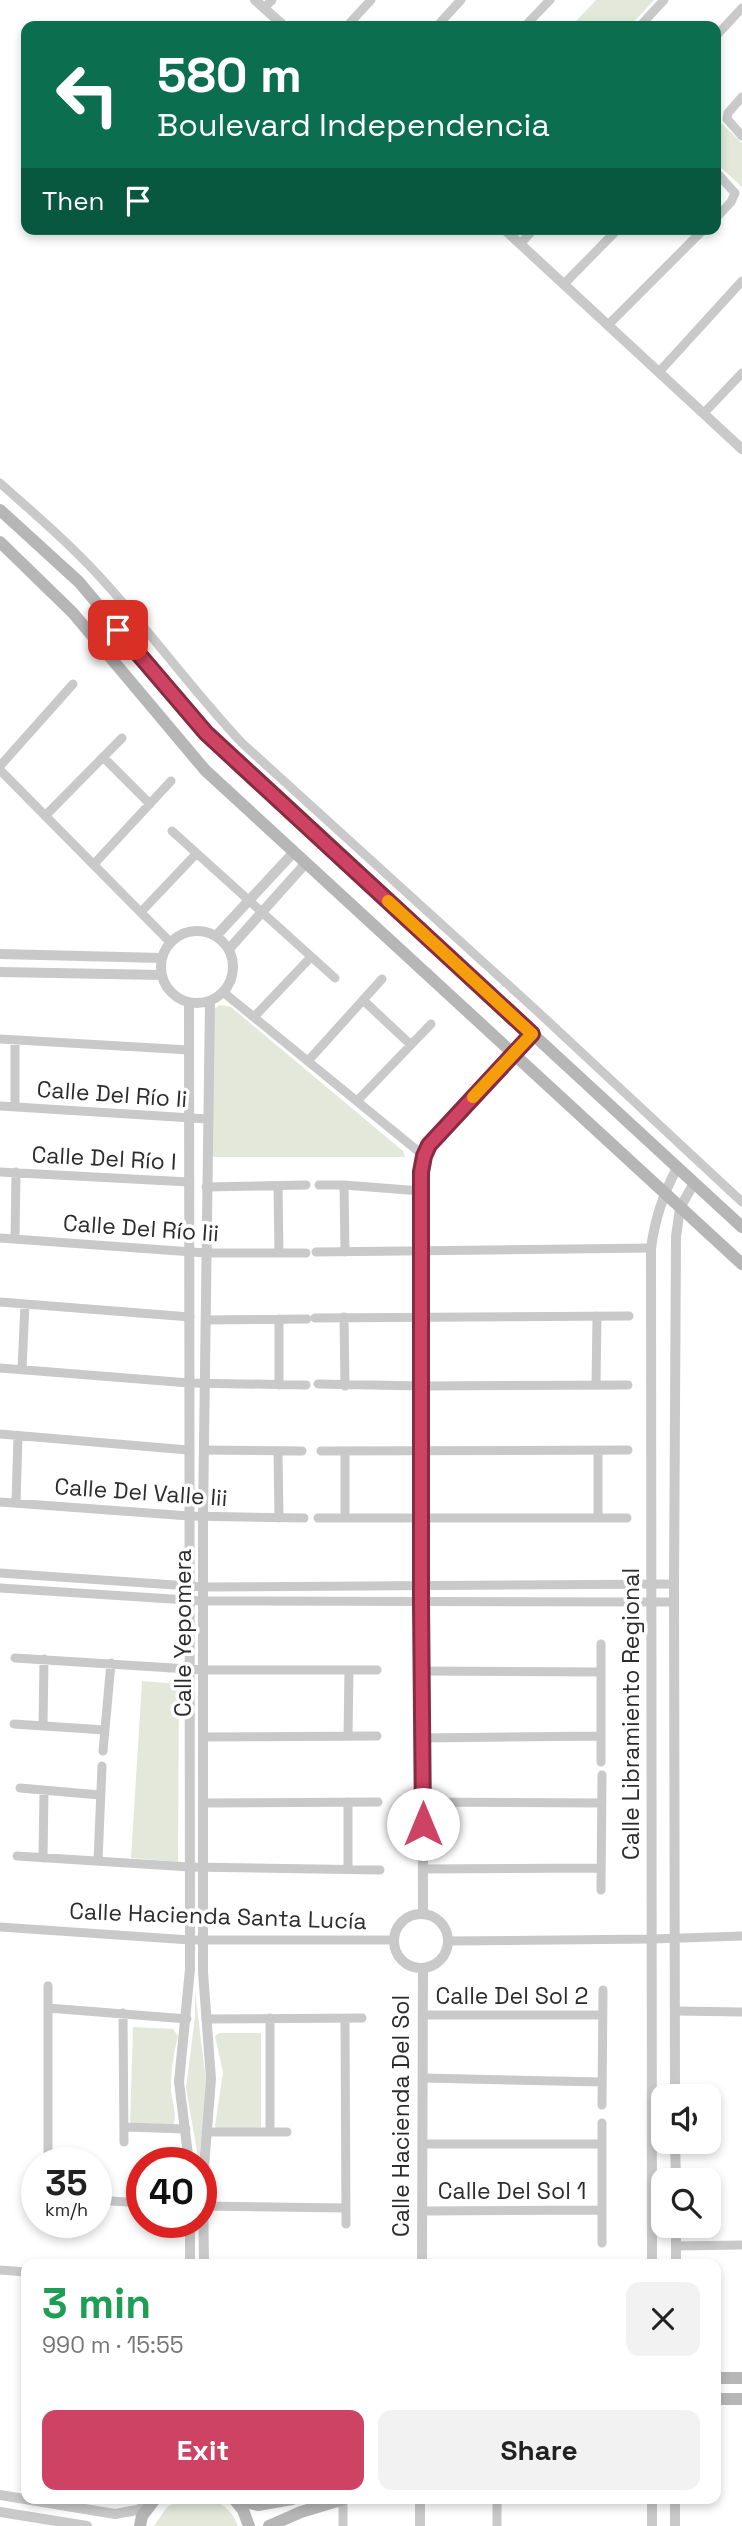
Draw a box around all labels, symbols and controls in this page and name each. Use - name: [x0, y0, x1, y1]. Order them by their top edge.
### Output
- text: 580 m: [157, 44, 302, 106]
- icon: left: [42, 49, 133, 140]
- text: Boulevard Independencia: [157, 105, 550, 145]
- icon: arrive: [119, 182, 157, 220]
- text: Then: [42, 184, 105, 218]
- pin: [88, 600, 148, 660]
- icon: arrive: [99, 611, 137, 649]
- street label: Calle Del Río Ii: [36, 1074, 188, 1114]
- street label: Calle Del Río I: [31, 1139, 177, 1177]
- street label: Calle Del Río Iii: [62, 1208, 220, 1248]
- street label: Calle Del Valle Iii: [54, 1471, 228, 1513]
- street label: Calle Yepomera: [168, 1549, 198, 1717]
- street label: Calle Libramiento Regional: [616, 1568, 646, 1860]
- position arrow: [386, 1787, 460, 1861]
- street label: Calle Hacienda Santa Lucía: [69, 1896, 367, 1936]
- street label: Calle Del Sol 2: [436, 1981, 588, 2011]
- street label: Calle Hacienda Del Sol: [386, 1995, 416, 2237]
- map controls: [651, 2084, 721, 2238]
- button: sound: [651, 2084, 721, 2154]
- speed limit sign: 40: [126, 2147, 217, 2238]
- text: 35: [45, 2161, 88, 2205]
- button: search: [651, 2168, 721, 2238]
- street label: Calle Del Sol 1: [438, 2176, 586, 2206]
- text: km/h: [45, 2198, 88, 2221]
- text: 3 min: [42, 2277, 151, 2330]
- button: close: [626, 2282, 700, 2356]
- text: 990 m · 15:55: [42, 2330, 183, 2360]
- button: Exit: [42, 2410, 364, 2490]
- button: Share: [378, 2410, 700, 2490]

